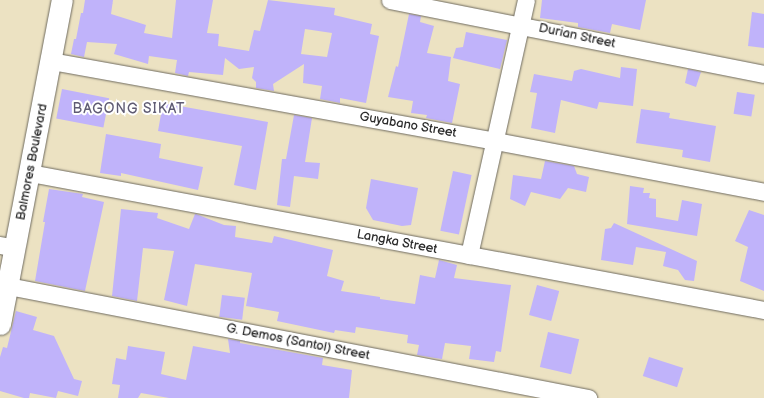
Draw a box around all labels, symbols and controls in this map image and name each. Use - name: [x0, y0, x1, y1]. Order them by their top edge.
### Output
- street label: Durian Street: [537, 20, 617, 52]
- district label: BAGONG SIKAT: [72, 101, 186, 117]
- street label: Balmores Boulevard: [13, 102, 51, 222]
- street label: Guyabano Street: [358, 109, 458, 141]
- street label: Langka Street: [355, 227, 439, 257]
- street label: G. Demos (Santol) Street: [225, 320, 371, 364]

